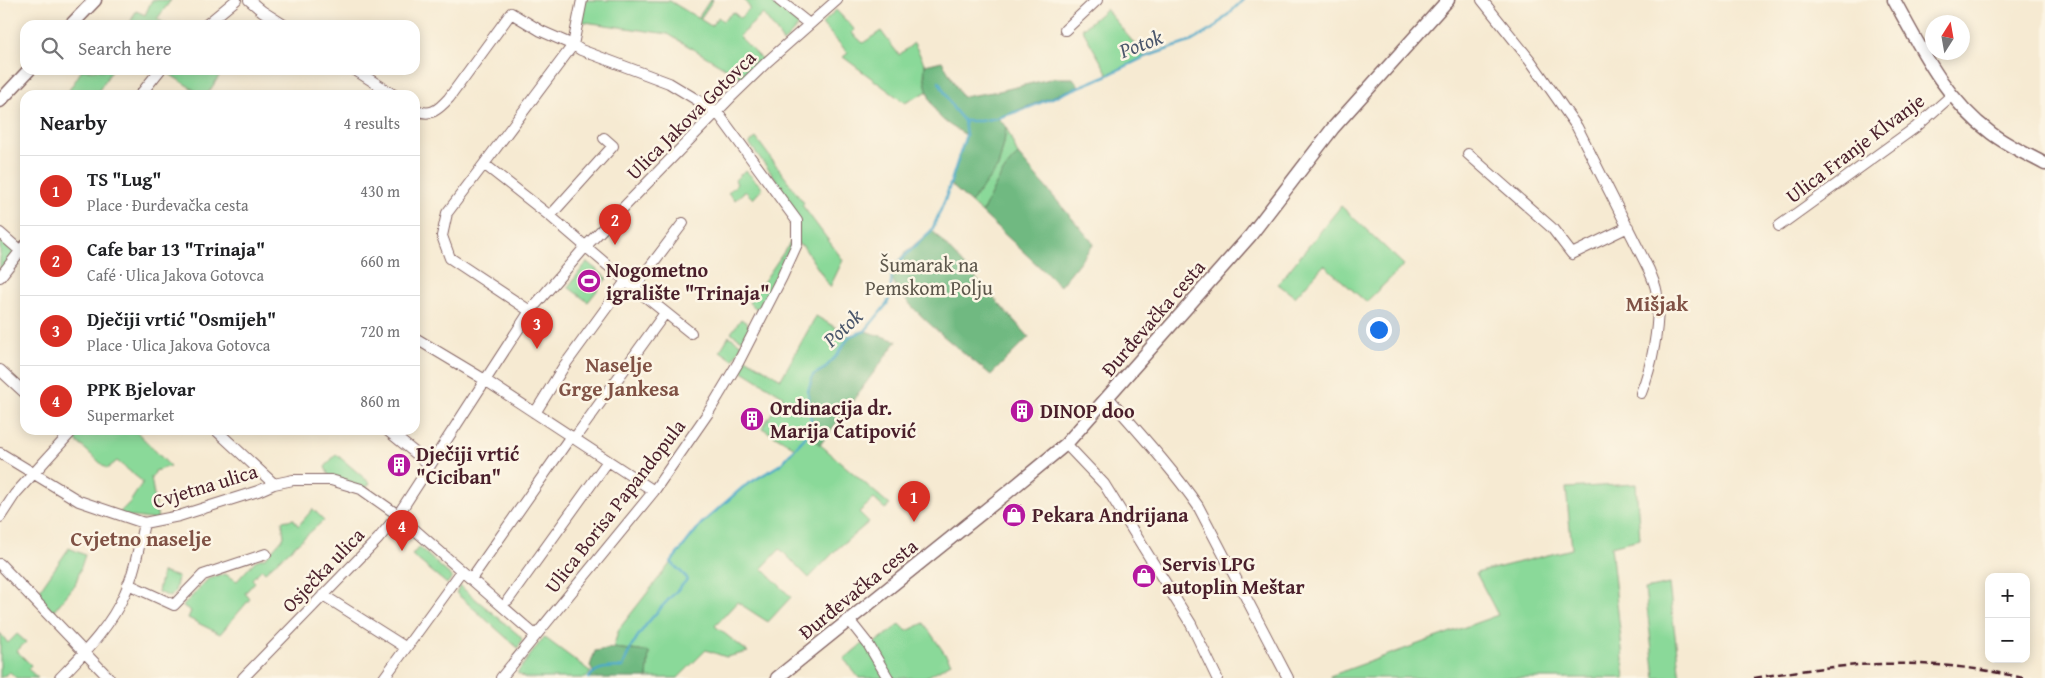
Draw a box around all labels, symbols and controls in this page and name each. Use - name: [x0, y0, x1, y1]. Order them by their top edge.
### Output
- north arrow: [1925, 15, 1970, 60]
- search box: [20, 20, 420, 75]
- water label: Potok: [1114, 21, 1168, 66]
- icon: search: [38, 34, 66, 62]
- text: Search here: [78, 34, 172, 62]
- street label: Ulica Jakova Gotovca: [619, 43, 762, 186]
- street label: Ulica Franje Klvanje: [1779, 86, 1930, 210]
- text: Nearby: [40, 107, 107, 138]
- text: 4 results: [343, 111, 400, 135]
- text: TS "Lug": [87, 165, 162, 193]
- text: 1: [52, 179, 60, 203]
- text: 430 m: [360, 179, 400, 203]
- text: Place · Đurđevačka cesta: [87, 193, 249, 217]
- pin: 2: [599, 204, 631, 245]
- text: Cafe bar 13 "Trinaja": [87, 235, 265, 263]
- text: 2: [52, 249, 60, 273]
- text: 660 m: [360, 249, 400, 273]
- park label: Šumarak na Pemskom Polju: [865, 250, 993, 302]
- street label: Đurđevačka cesta: [1094, 253, 1212, 382]
- place label: Nogometno igralište "Trinaja": [606, 255, 770, 307]
- text: Café · Ulica Jakova Gotovca: [87, 263, 264, 287]
- sports icon: Nogometno igralište "Trinaja": [576, 268, 602, 294]
- district label: Mišjak: [1626, 288, 1689, 319]
- water label: Potok: [815, 301, 870, 355]
- text: Dječiji vrtić "Osmijeh": [87, 305, 276, 333]
- pin: 3: [521, 308, 553, 349]
- your location: [1366, 317, 1392, 343]
- text: 3: [52, 319, 60, 343]
- text: 720 m: [360, 319, 400, 343]
- text: Place · Ulica Jakova Gotovca: [87, 333, 270, 357]
- district label: Naselje Grge Jankesa: [559, 349, 679, 404]
- text: PPK Bjelovar: [87, 375, 195, 403]
- text: 4: [52, 389, 60, 413]
- text: 860 m: [360, 389, 400, 413]
- place label: Ordinacija dr. Marija Čatipović: [770, 393, 916, 445]
- place label: DINOP doo: [1040, 396, 1135, 425]
- building icon: DINOP doo: [1009, 398, 1035, 424]
- text: Supermarket: [87, 403, 174, 427]
- building icon: Ordinacija dr. Marija Čatipović: [739, 406, 765, 432]
- street label: Ulica Borisa Papandopula: [537, 412, 692, 599]
- place label: Dječiji vrtić "Ciciban": [416, 439, 519, 491]
- building icon: Dječiji vrtić "Ciciban": [386, 452, 412, 478]
- street label: Cvjetna ulica: [149, 456, 261, 515]
- pin: 1: [898, 481, 930, 522]
- place label: Pekara Andrijana: [1032, 500, 1189, 529]
- shop icon: Pekara Andrijana: [1001, 502, 1027, 528]
- pin: 4: [386, 510, 418, 551]
- street label: Osječka ulica: [275, 520, 371, 619]
- district label: Cvjetno naselje: [71, 523, 211, 554]
- street label: Đurđevačka cesta: [792, 531, 924, 646]
- place label: Servis LPG autoplin Meštar: [1162, 549, 1305, 601]
- shop icon: Servis LPG autoplin Meštar: [1131, 563, 1157, 589]
- map controls: [1985, 573, 2030, 663]
- button: +: [1985, 573, 2030, 618]
- button: −: [1985, 618, 2030, 663]

